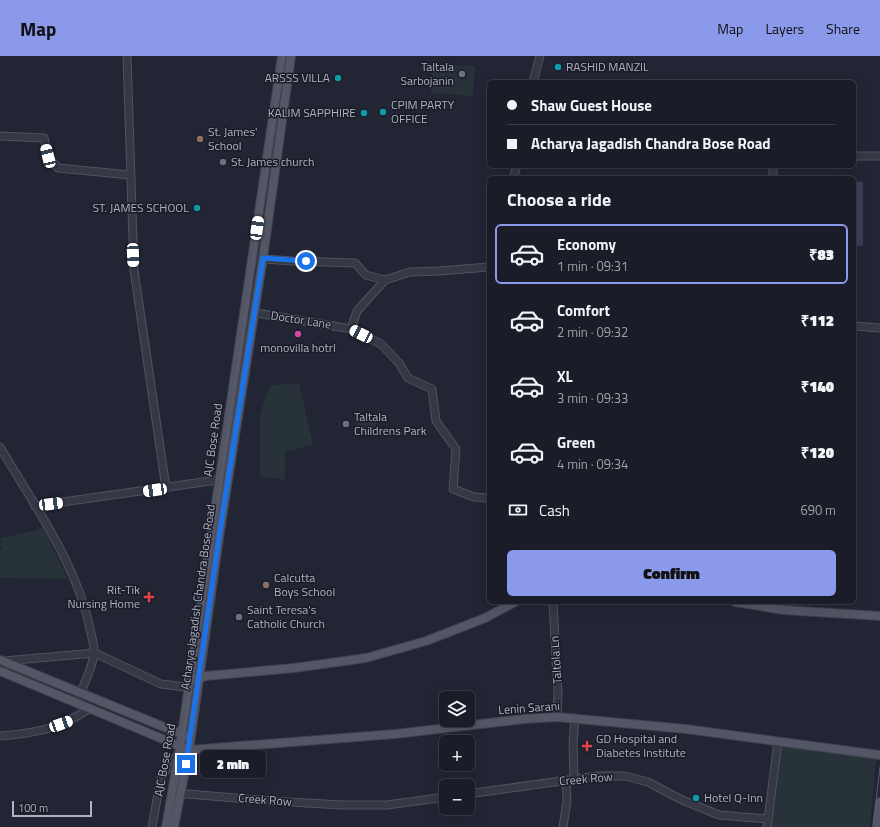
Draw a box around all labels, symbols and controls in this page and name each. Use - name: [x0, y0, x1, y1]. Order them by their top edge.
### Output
- text: Map: [20, 14, 56, 43]
- text: Map: [717, 18, 743, 39]
- text: Layers: [765, 18, 804, 39]
- text: Share: [826, 18, 860, 39]
- place label: Taltala Sarbojanin: [401, 57, 454, 90]
- place label: RASHID MANZIL: [566, 57, 649, 76]
- marker: RASHID MANZIL: [553, 62, 563, 72]
- place label: ARSSS VILLA: [265, 68, 330, 87]
- marker: Taltala Sarbojanin: [457, 69, 467, 79]
- marker: ARSSS VILLA: [333, 73, 343, 83]
- text: Shaw Guest House: [531, 94, 652, 117]
- place label: CPIM PARTY OFFICE: [391, 95, 455, 128]
- place label: KALIM SAPPHIRE: [268, 103, 356, 122]
- marker: CPIM PARTY OFFICE: [378, 107, 388, 117]
- marker: KALIM SAPPHIRE: [359, 108, 369, 118]
- place label: St. James' School: [208, 122, 258, 155]
- text: Acharya Jagadish Chandra Bose Road: [531, 132, 771, 155]
- marker: St. James' School: [195, 134, 205, 144]
- car: [39, 143, 57, 169]
- place label: St. James church: [231, 152, 314, 171]
- marker: St. James church: [218, 157, 228, 167]
- text: Choose a ride: [507, 186, 611, 213]
- place label: ST. JAMES SCHOOL: [93, 198, 189, 217]
- marker: ST. JAMES SCHOOL: [192, 203, 202, 213]
- car: [249, 215, 265, 241]
- text: Economy: [557, 233, 616, 256]
- icon: car: [509, 236, 545, 272]
- car: [127, 243, 139, 267]
- text: ₹83: [809, 243, 834, 266]
- route start: [297, 252, 315, 270]
- text: 1 min · 09:31: [557, 256, 628, 276]
- text: Comfort: [557, 299, 610, 322]
- icon: car: [509, 302, 545, 338]
- street label: Doctor Lane: [270, 305, 333, 334]
- text: ₹112: [801, 309, 834, 332]
- text: 2 min · 09:32: [557, 322, 628, 342]
- car: [348, 323, 374, 345]
- marker: monovilla hotrl: [293, 329, 303, 339]
- place label: monovilla hotrl: [260, 338, 336, 357]
- text: XL: [557, 365, 573, 388]
- icon: car: [509, 368, 545, 404]
- text: ₹140: [801, 375, 834, 398]
- text: 3 min · 09:33: [557, 388, 628, 408]
- street label: AJC Bose Road: [198, 402, 227, 478]
- place label: Taltala Childrens Park: [354, 407, 427, 440]
- marker: Taltala Childrens Park: [341, 419, 351, 429]
- text: Green: [557, 431, 595, 454]
- icon: car: [509, 434, 545, 470]
- text: ₹120: [801, 441, 834, 464]
- text: 4 min · 09:34: [557, 454, 628, 474]
- car: [142, 482, 168, 498]
- car: [38, 497, 64, 511]
- icon: cash: [507, 499, 529, 521]
- text: Cash: [539, 499, 570, 522]
- text: 690 m: [800, 500, 836, 520]
- street label: Acharya Jagadish Chandra Bose Road: [175, 503, 220, 691]
- button: Confirm: [507, 550, 836, 596]
- place label: Calcutta Boys School: [274, 568, 335, 601]
- place label: Rit-Tik Nursing Home: [67, 580, 140, 613]
- marker: Calcutta Boys School: [261, 580, 271, 590]
- marker: Rit-Tik Nursing Home: [143, 591, 155, 603]
- place label: Saint Teresa's Catholic Church: [247, 600, 325, 633]
- marker: Saint Teresa's Catholic Church: [234, 612, 244, 622]
- street label: Taltola Ln: [544, 635, 567, 685]
- map controls: [439, 691, 475, 815]
- button: layers: [439, 691, 475, 727]
- street label: Lenin Sarani: [498, 696, 560, 719]
- car: [48, 714, 74, 734]
- street label: AJC Bose Road: [149, 722, 180, 798]
- place label: GD Hospital and Diabetes Institute: [596, 729, 686, 762]
- button: +: [439, 735, 475, 771]
- marker: GD Hospital and Diabetes Institute: [581, 740, 593, 752]
- callout: 2 min: [200, 750, 266, 778]
- text: 2 min: [217, 754, 249, 774]
- route end: [177, 755, 195, 773]
- street label: Creek Row: [558, 767, 614, 790]
- button: −: [439, 779, 475, 815]
- street label: Creek Row: [238, 788, 292, 811]
- place label: Hotel Q-Inn: [704, 788, 763, 807]
- marker: Hotel Q-Inn: [691, 793, 701, 803]
- scale bar: [12, 799, 92, 818]
- text: 100 m: [18, 800, 48, 816]

